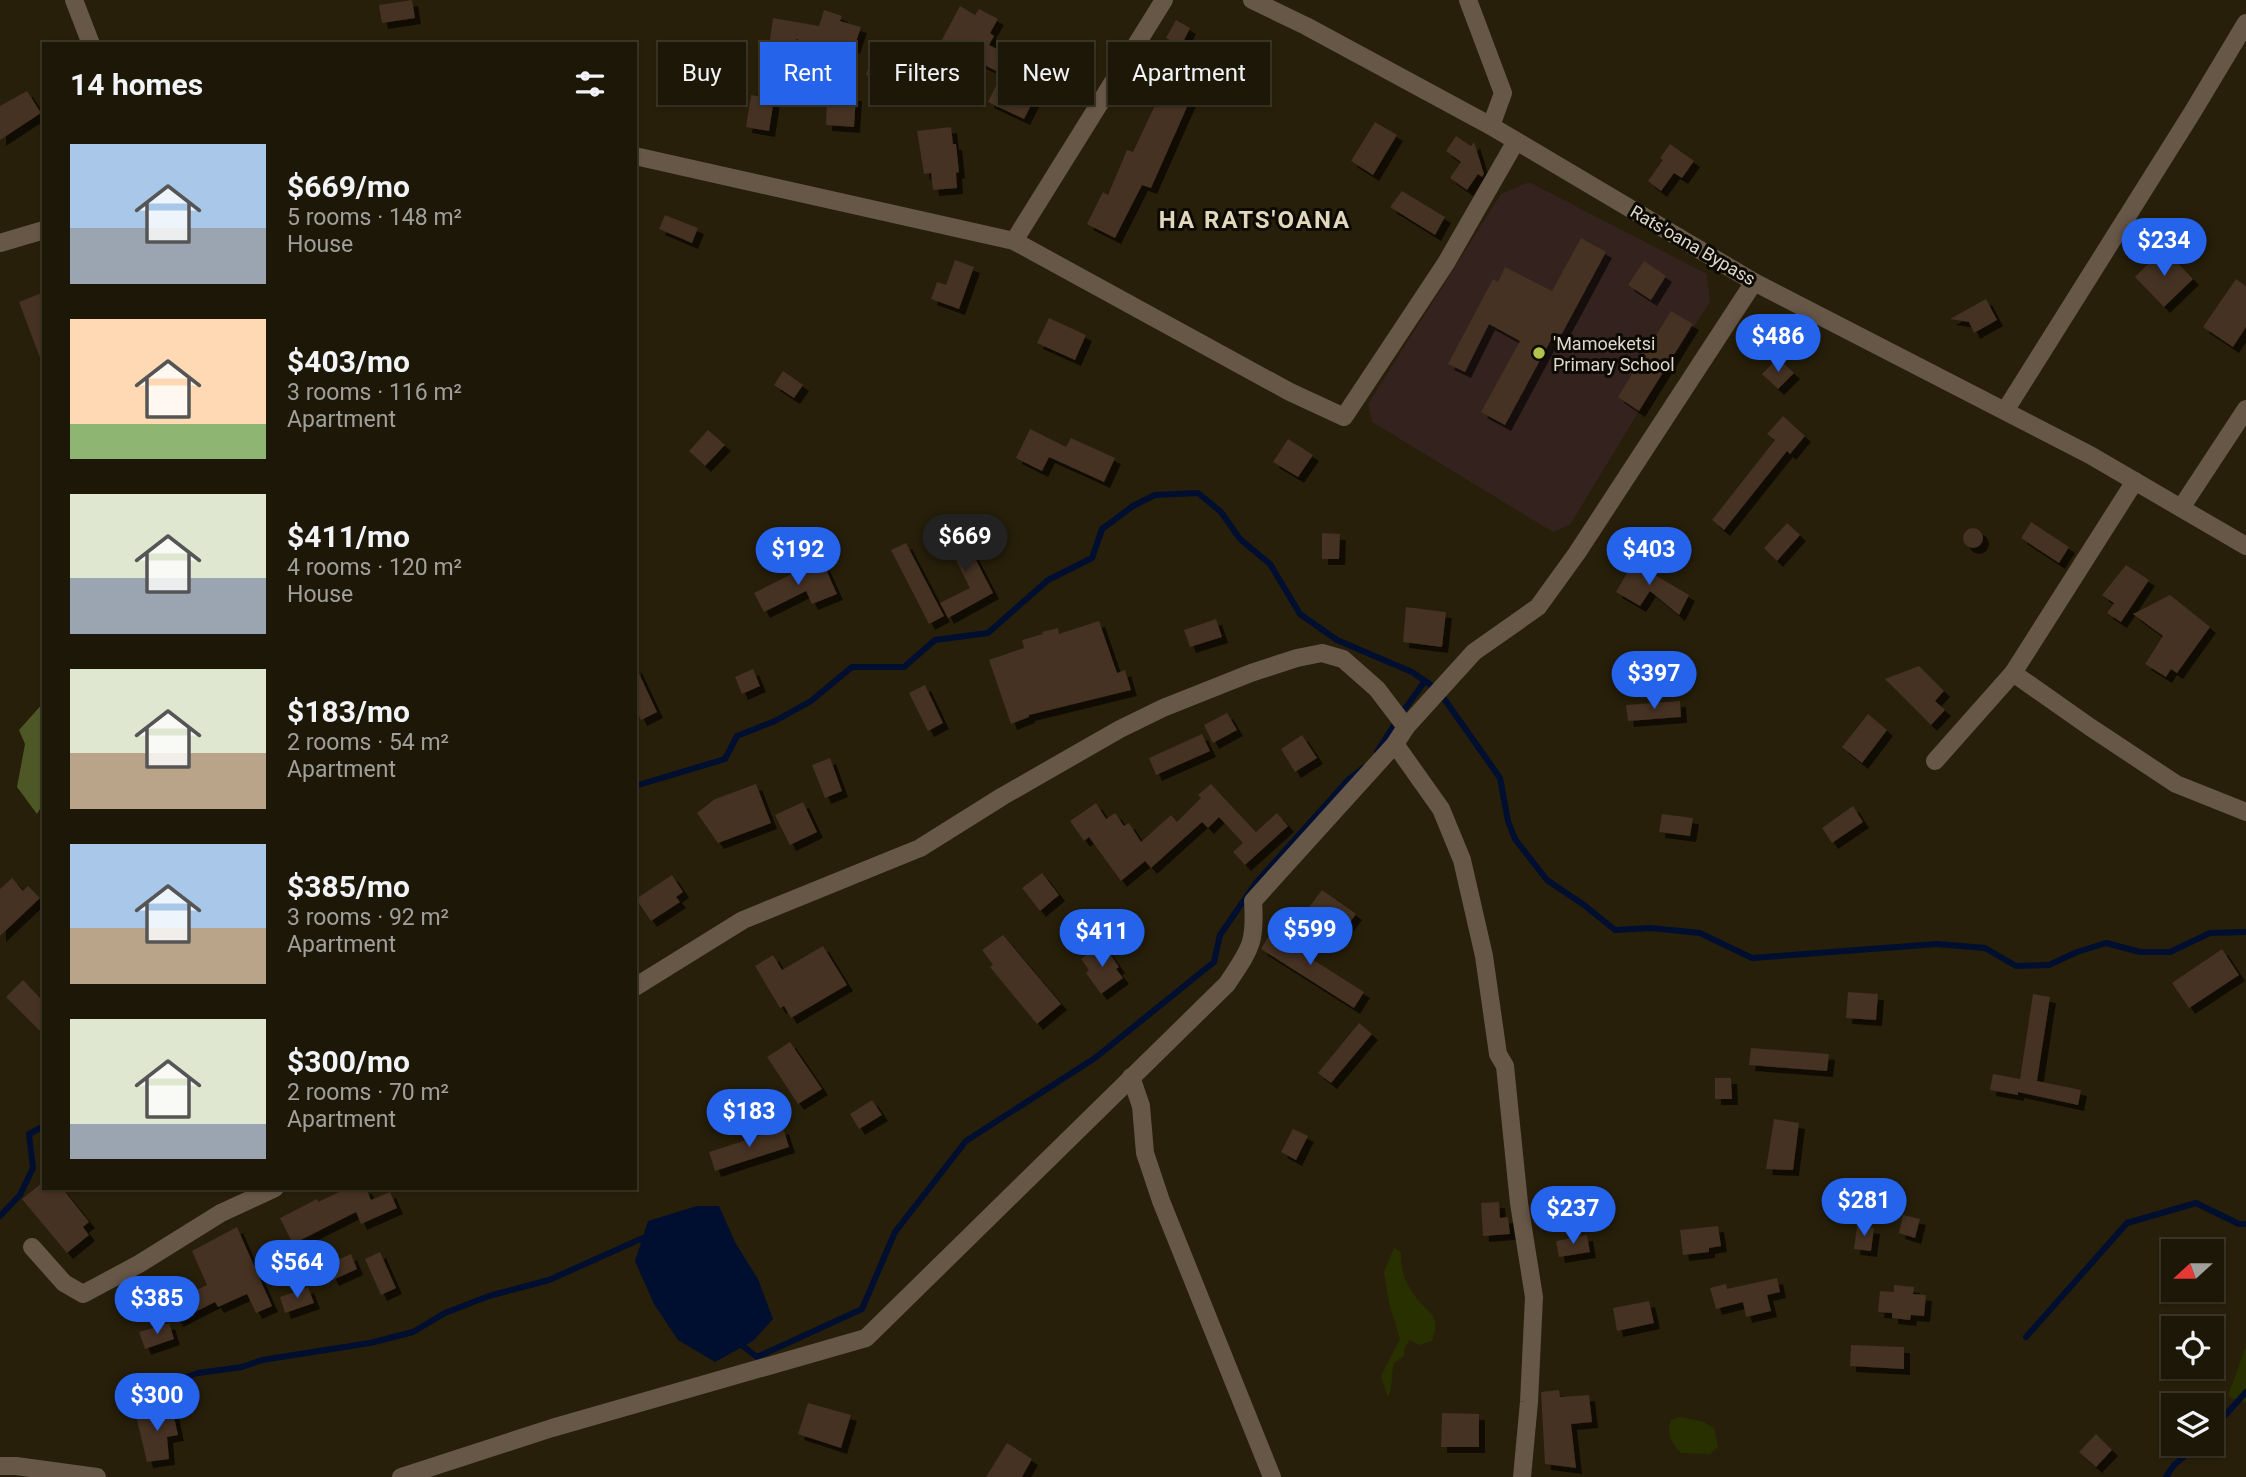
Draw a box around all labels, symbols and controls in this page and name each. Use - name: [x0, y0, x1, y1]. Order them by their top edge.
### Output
- chip: Buy: [658, 42, 746, 105]
- chip: Rent: [760, 42, 856, 105]
- chip: Filters: [870, 42, 984, 105]
- chip: New: [998, 42, 1094, 105]
- chip: Apartment: [1108, 42, 1270, 105]
- icon: filters: [571, 65, 609, 103]
- text: 14 homes: [70, 67, 203, 102]
- text: $669/mo: [287, 169, 410, 204]
- icon: home: [126, 172, 210, 256]
- street label: Rats'oana Bypass: [1627, 201, 1759, 289]
- text: 5 rooms · 148 m²: [287, 204, 462, 231]
- district label: HA RATS'OANA: [1159, 206, 1351, 234]
- pin: $234: [2123, 218, 2205, 278]
- text: $234: [2138, 227, 2190, 254]
- text: House: [287, 231, 353, 258]
- pin: $486: [1737, 314, 1819, 374]
- text: $486: [1752, 323, 1804, 350]
- place label: 'Mamoeketsi Primary School: [1553, 333, 1675, 375]
- text: $403/mo: [287, 344, 410, 379]
- marker: 'Mamoeketsi Primary School: [1531, 345, 1547, 361]
- icon: home: [126, 347, 210, 431]
- text: 3 rooms · 116 m²: [287, 379, 462, 406]
- text: Apartment: [287, 406, 396, 433]
- pin: $669: [924, 514, 1006, 574]
- text: $411/mo: [287, 519, 410, 554]
- icon: home: [126, 522, 210, 606]
- text: $669: [939, 523, 991, 550]
- pin: $192: [757, 528, 839, 587]
- pin: $403: [1608, 528, 1690, 587]
- text: $192: [772, 536, 824, 563]
- text: $403: [1623, 536, 1675, 563]
- text: 4 rooms · 120 m²: [287, 554, 462, 581]
- text: House: [287, 581, 353, 608]
- pin: $397: [1613, 652, 1695, 711]
- text: $397: [1628, 660, 1680, 687]
- text: $183/mo: [287, 694, 410, 729]
- icon: home: [126, 697, 210, 781]
- text: 2 rooms · 54 m²: [287, 729, 449, 756]
- text: Apartment: [287, 756, 396, 783]
- text: $385/mo: [287, 869, 410, 904]
- icon: home: [126, 872, 210, 956]
- text: 3 rooms · 92 m²: [287, 904, 449, 931]
- pin: $599: [1269, 908, 1351, 967]
- pin: $411: [1061, 909, 1143, 969]
- text: $599: [1284, 916, 1336, 943]
- text: $411: [1076, 918, 1128, 945]
- text: Apartment: [287, 931, 396, 958]
- text: $300/mo: [287, 1044, 410, 1079]
- icon: home: [126, 1047, 210, 1131]
- text: 2 rooms · 70 m²: [287, 1079, 449, 1106]
- pin: $183: [708, 1090, 790, 1149]
- text: $183: [723, 1098, 775, 1125]
- text: Apartment: [287, 1106, 396, 1133]
- pin: $281: [1823, 1178, 1905, 1238]
- pin: $237: [1532, 1186, 1614, 1246]
- text: $281: [1838, 1187, 1890, 1214]
- text: $237: [1547, 1195, 1599, 1222]
- north arrow: [2161, 1239, 2224, 1302]
- map controls: [2161, 1239, 2224, 1456]
- pin: $564: [256, 1240, 338, 1300]
- text: $564: [271, 1249, 323, 1276]
- pin: $385: [116, 1276, 198, 1336]
- text: $385: [131, 1285, 183, 1312]
- button: locate: [2161, 1316, 2224, 1379]
- pin: $300: [116, 1374, 198, 1433]
- text: $300: [131, 1382, 183, 1409]
- button: layers: [2161, 1393, 2224, 1456]

